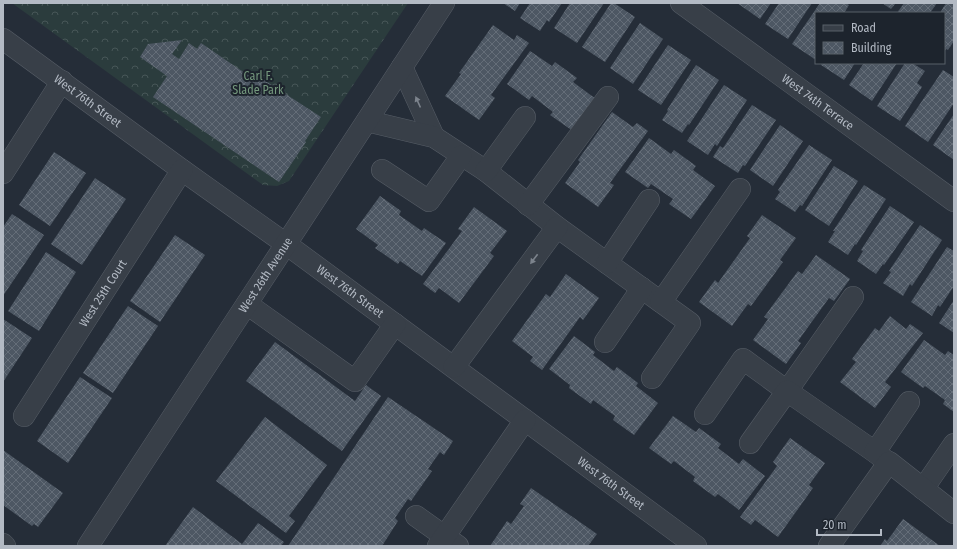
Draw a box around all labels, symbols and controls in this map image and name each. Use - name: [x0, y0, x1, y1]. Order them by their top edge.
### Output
- legend: [815, 12, 945, 64]
- text: Road: [851, 21, 876, 35]
- text: Building: [851, 41, 892, 55]
- park label: Carl F. Slade Park: [232, 69, 284, 97]
- street label: West 74th Terrace: [779, 71, 857, 133]
- street label: West 76th Street: [51, 72, 124, 130]
- one-way arrow: [415, 96, 421, 107]
- street label: West 26th Avenue: [236, 235, 295, 315]
- one-way arrow: [530, 253, 538, 264]
- street label: West 25th Court: [76, 257, 130, 329]
- street label: West 76th Street: [314, 262, 386, 321]
- street label: West 76th Street: [575, 454, 647, 513]
- scale bar: [817, 511, 881, 537]
- text: 20 m: [823, 518, 847, 532]

